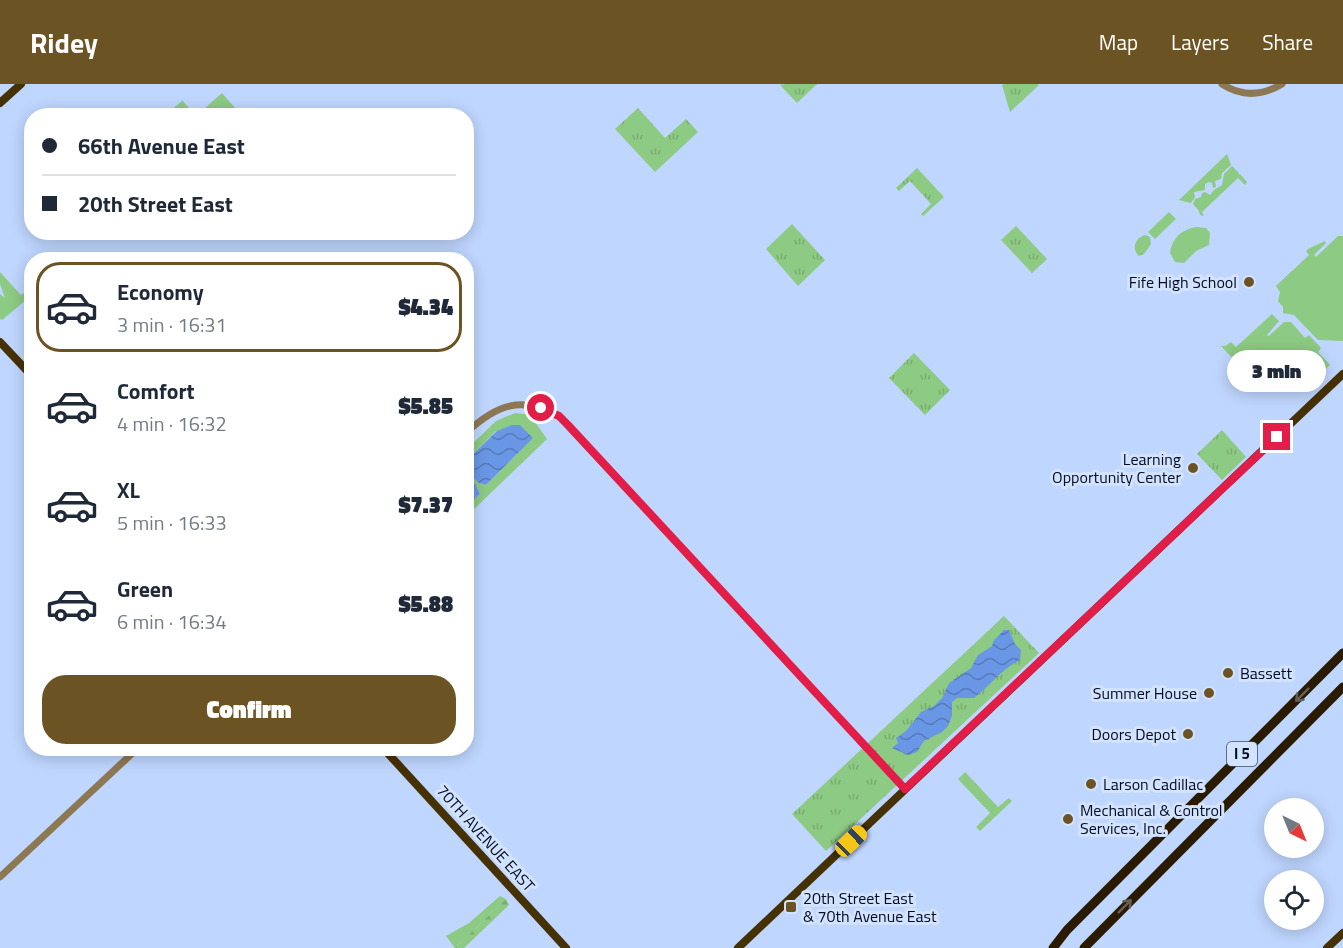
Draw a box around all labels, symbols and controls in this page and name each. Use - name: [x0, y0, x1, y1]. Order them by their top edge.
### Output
- text: Ridey: [30, 21, 98, 64]
- text: Map: [1099, 26, 1138, 58]
- text: Layers: [1171, 26, 1229, 58]
- text: Share: [1262, 26, 1313, 58]
- text: 66th Avenue East: [78, 129, 245, 163]
- text: 20th Street East: [78, 187, 233, 221]
- place label: Fife High School: [1129, 270, 1237, 294]
- text: Economy: [117, 275, 204, 309]
- marker: Fife High School: [1242, 275, 1256, 289]
- icon: car: [45, 280, 99, 334]
- text: $4.34: [398, 290, 453, 324]
- text: 3 min · 16:31: [117, 309, 227, 340]
- callout: 3 min: [1228, 350, 1326, 392]
- text: 3 min: [1252, 355, 1301, 386]
- text: Comfort: [117, 374, 195, 408]
- icon: car: [45, 379, 99, 433]
- text: $5.85: [398, 389, 453, 423]
- route start: [527, 394, 554, 421]
- text: 4 min · 16:32: [117, 408, 227, 439]
- route end: [1263, 423, 1290, 450]
- place label: Learning Opportunity Center: [1052, 447, 1181, 489]
- marker: Learning Opportunity Center: [1186, 461, 1200, 475]
- text: XL: [117, 473, 140, 507]
- icon: car: [45, 478, 99, 532]
- text: $7.37: [398, 488, 453, 522]
- text: 5 min · 16:33: [117, 507, 227, 538]
- text: Green: [117, 572, 173, 606]
- icon: car: [45, 577, 99, 631]
- text: $5.88: [398, 587, 453, 621]
- text: 6 min · 16:34: [117, 606, 227, 637]
- place label: Bassett: [1240, 661, 1292, 685]
- marker: Bassett: [1221, 666, 1235, 680]
- button: Confirm: [42, 675, 456, 744]
- place label: Summer House: [1093, 681, 1197, 705]
- marker: Summer House: [1202, 686, 1216, 700]
- one-way arrow: [1294, 687, 1309, 702]
- place label: Doors Depot: [1091, 722, 1176, 746]
- marker: Doors Depot: [1181, 727, 1195, 741]
- road number: I 5: [1227, 742, 1257, 766]
- place label: Larson Cadillac: [1103, 772, 1203, 796]
- marker: Larson Cadillac: [1084, 777, 1098, 791]
- street label: 70TH AVENUE EAST: [431, 779, 541, 897]
- place label: Mechanical & Control Services, Inc.: [1080, 798, 1223, 840]
- north arrow: [1264, 798, 1324, 858]
- map controls: [1264, 798, 1324, 930]
- marker: Mechanical & Control Services, Inc.: [1061, 812, 1075, 826]
- car: [832, 822, 870, 860]
- button: locate: [1264, 870, 1324, 930]
- place label: 20th Street East & 70th Avenue East: [803, 886, 937, 928]
- one-way arrow: [1118, 899, 1133, 914]
- marker: 20th Street East & 70th Avenue East: [784, 900, 798, 914]

